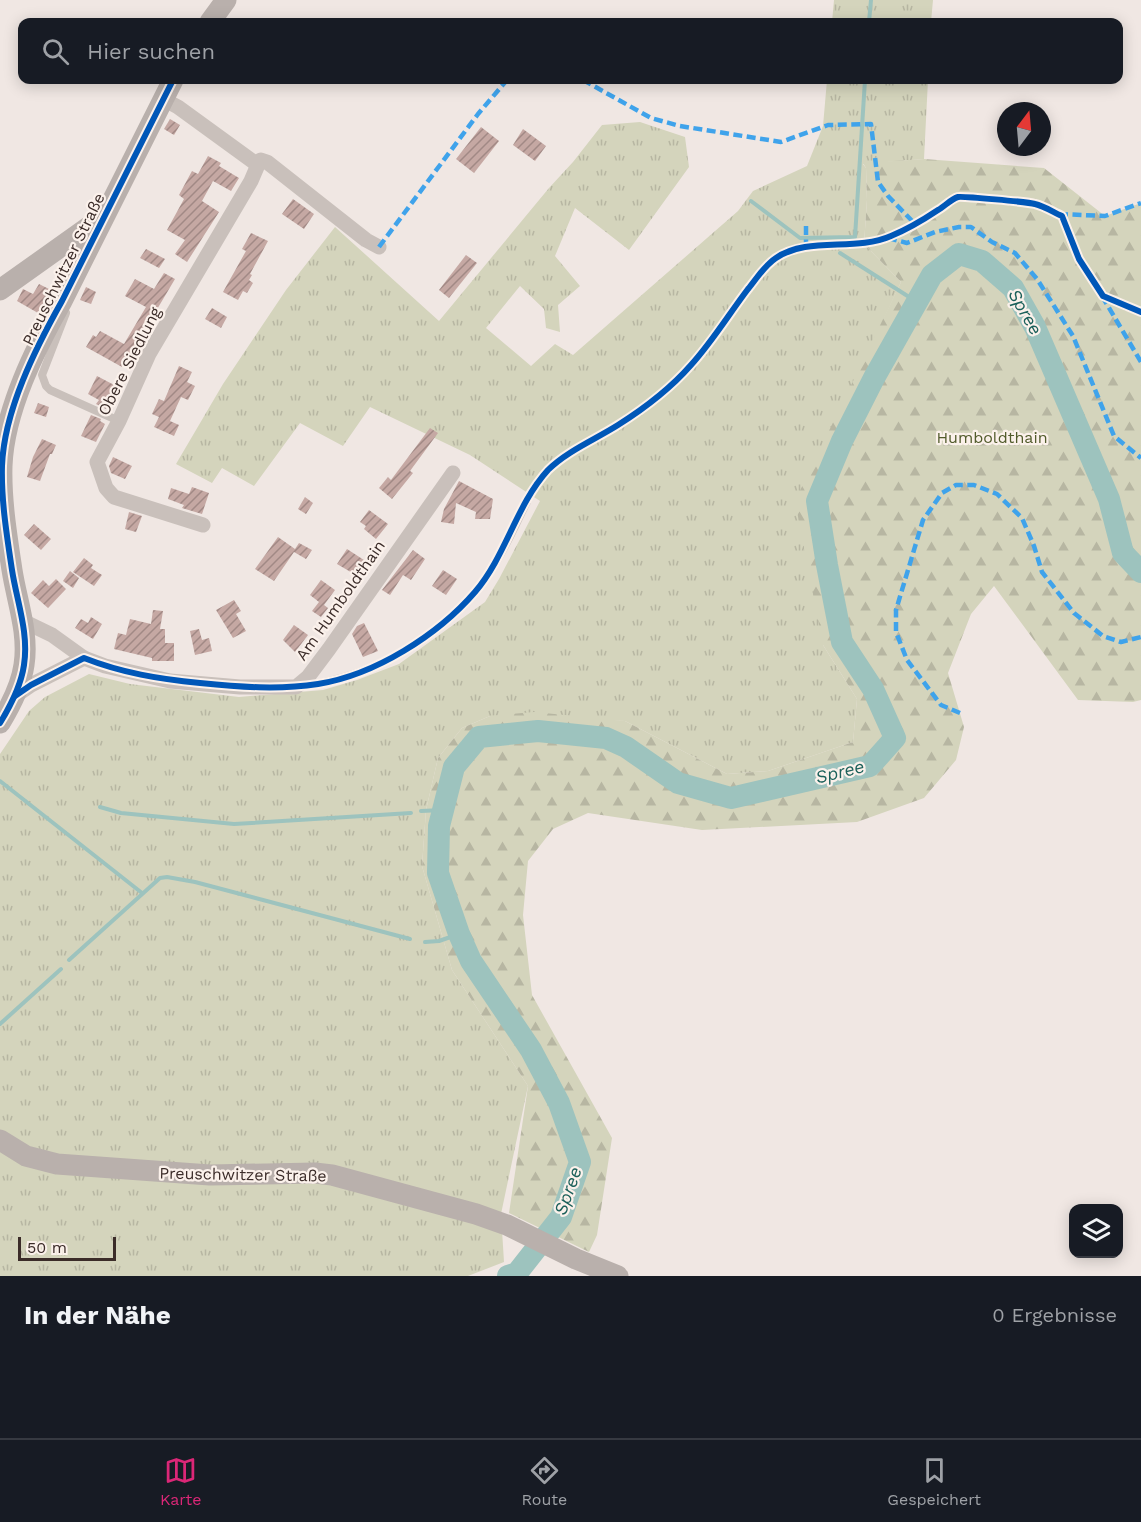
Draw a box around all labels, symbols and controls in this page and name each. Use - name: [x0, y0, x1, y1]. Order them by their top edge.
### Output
- search box: [18, 18, 1123, 84]
- icon: search: [39, 35, 72, 68]
- text: Hier suchen: [87, 39, 215, 64]
- north arrow: [997, 102, 1051, 156]
- street label: Preuschwitzer Straße: [18, 190, 109, 349]
- water label: Spree: [1004, 285, 1047, 339]
- street label: Obere Siedlung: [94, 303, 165, 419]
- park label: Humboldthain: [936, 428, 1048, 447]
- street label: Am Humboldthain: [292, 537, 389, 664]
- water label: Spree: [813, 755, 867, 788]
- street label: Preuschwitzer Straße: [159, 1164, 327, 1185]
- water label: Spree: [549, 1164, 586, 1218]
- map controls: [1069, 1204, 1123, 1258]
- button: layers: [1069, 1204, 1123, 1258]
- scale bar: [18, 1234, 116, 1262]
- text: 50 m: [27, 1238, 67, 1257]
- text: In der Nähe: [24, 1300, 171, 1330]
- text: 0 Ergebnisse: [992, 1303, 1117, 1327]
- tab: Karte: [160, 1454, 201, 1509]
- tab: Route: [521, 1454, 567, 1509]
- tab: Gespeichert: [887, 1454, 981, 1509]

